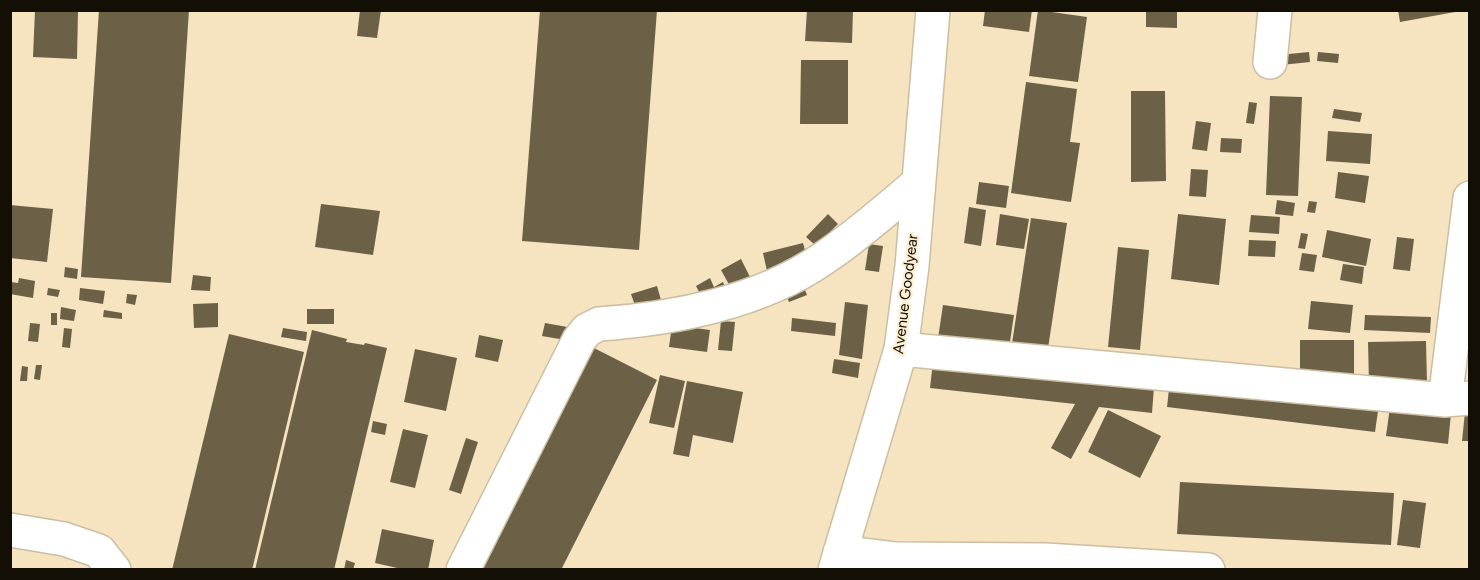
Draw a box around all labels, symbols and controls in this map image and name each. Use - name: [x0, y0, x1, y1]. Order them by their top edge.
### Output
- street label: Avenue Goodyear: [890, 233, 922, 355]

